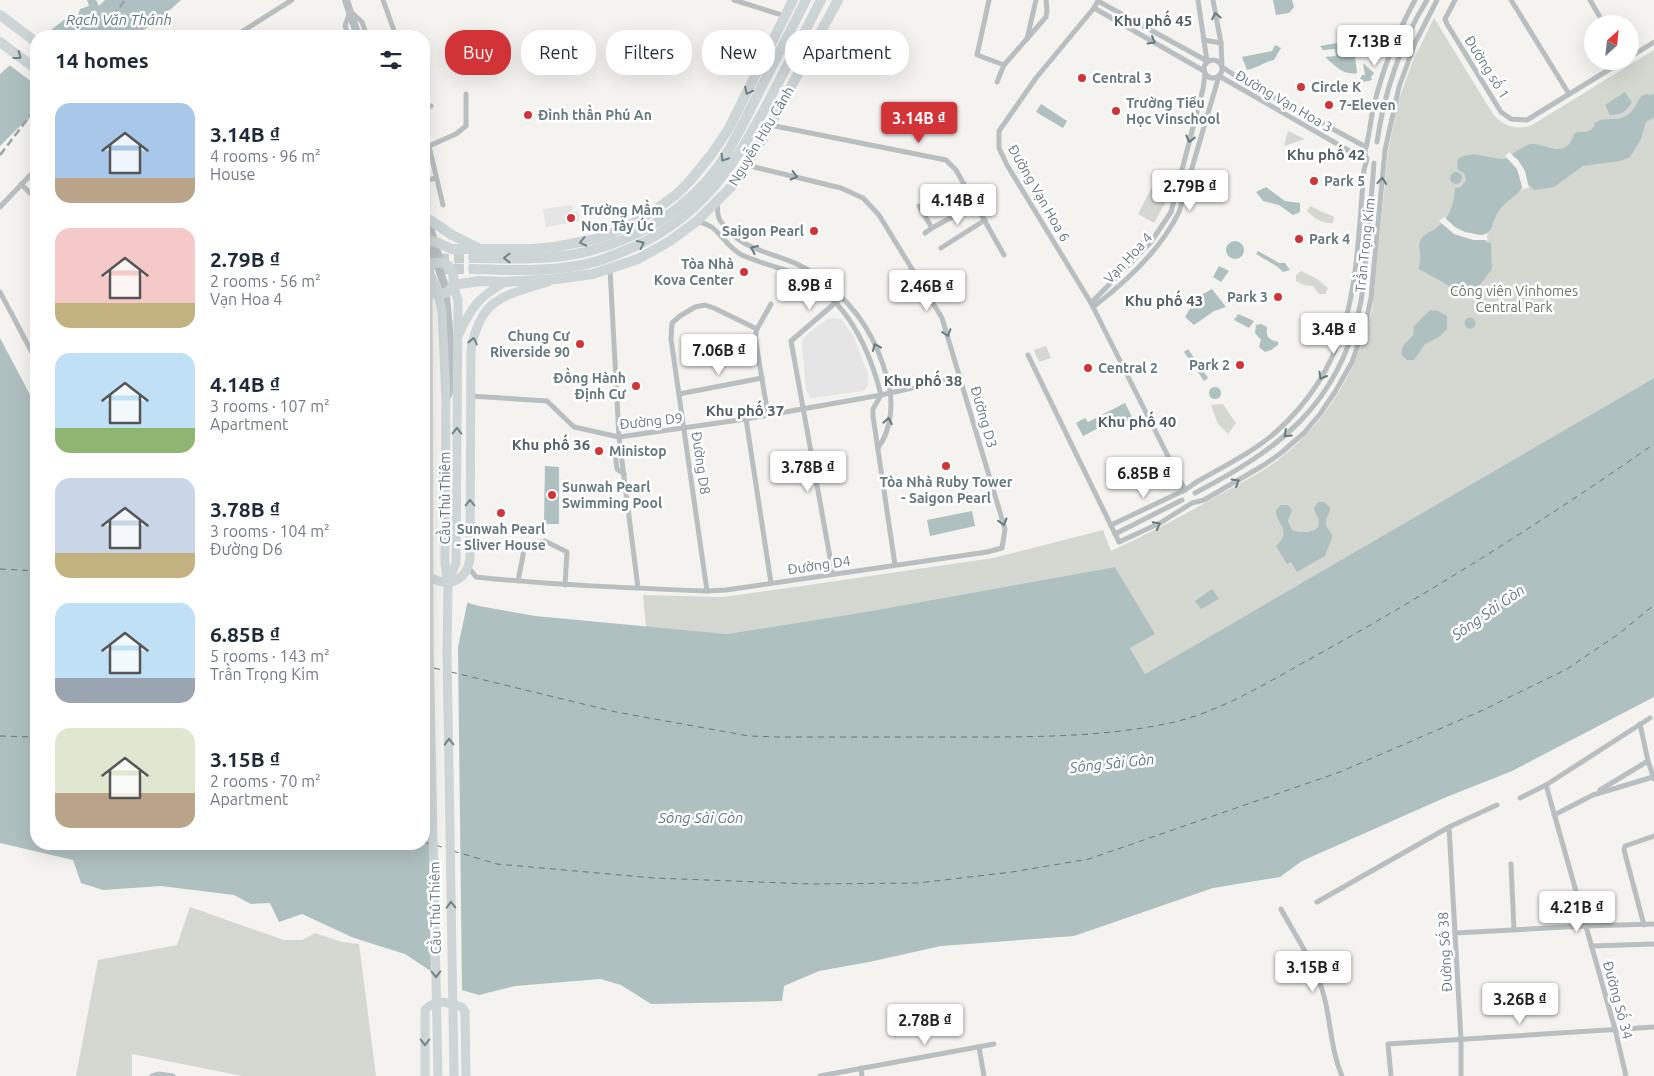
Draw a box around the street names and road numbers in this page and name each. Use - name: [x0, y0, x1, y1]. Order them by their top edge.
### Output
- street label: Đường số 1: [1461, 31, 1515, 101]
- street label: Đường Vạn Hoa 3: [1233, 67, 1335, 135]
- street label: Nguyễn Hữu Cảnh: [723, 82, 797, 189]
- street label: Đường Vạn Hoa 6: [1005, 142, 1073, 244]
- street label: Trần Trọng Kim: [1350, 197, 1378, 293]
- street label: Vạn Hoa 4: [1101, 229, 1156, 287]
- street label: Đường D3: [968, 384, 1000, 450]
- street label: Đường D9: [619, 410, 683, 432]
- street label: Đường D8: [689, 430, 713, 496]
- street label: Cầu Thủ Thiêm: [435, 452, 453, 544]
- street label: Đường D4: [786, 553, 852, 577]
- street label: Cầu Thủ Thiêm: [424, 861, 444, 955]
- street label: Đường Số 38: [1432, 911, 1455, 993]
- street label: Đường Số 34: [1600, 958, 1639, 1041]

